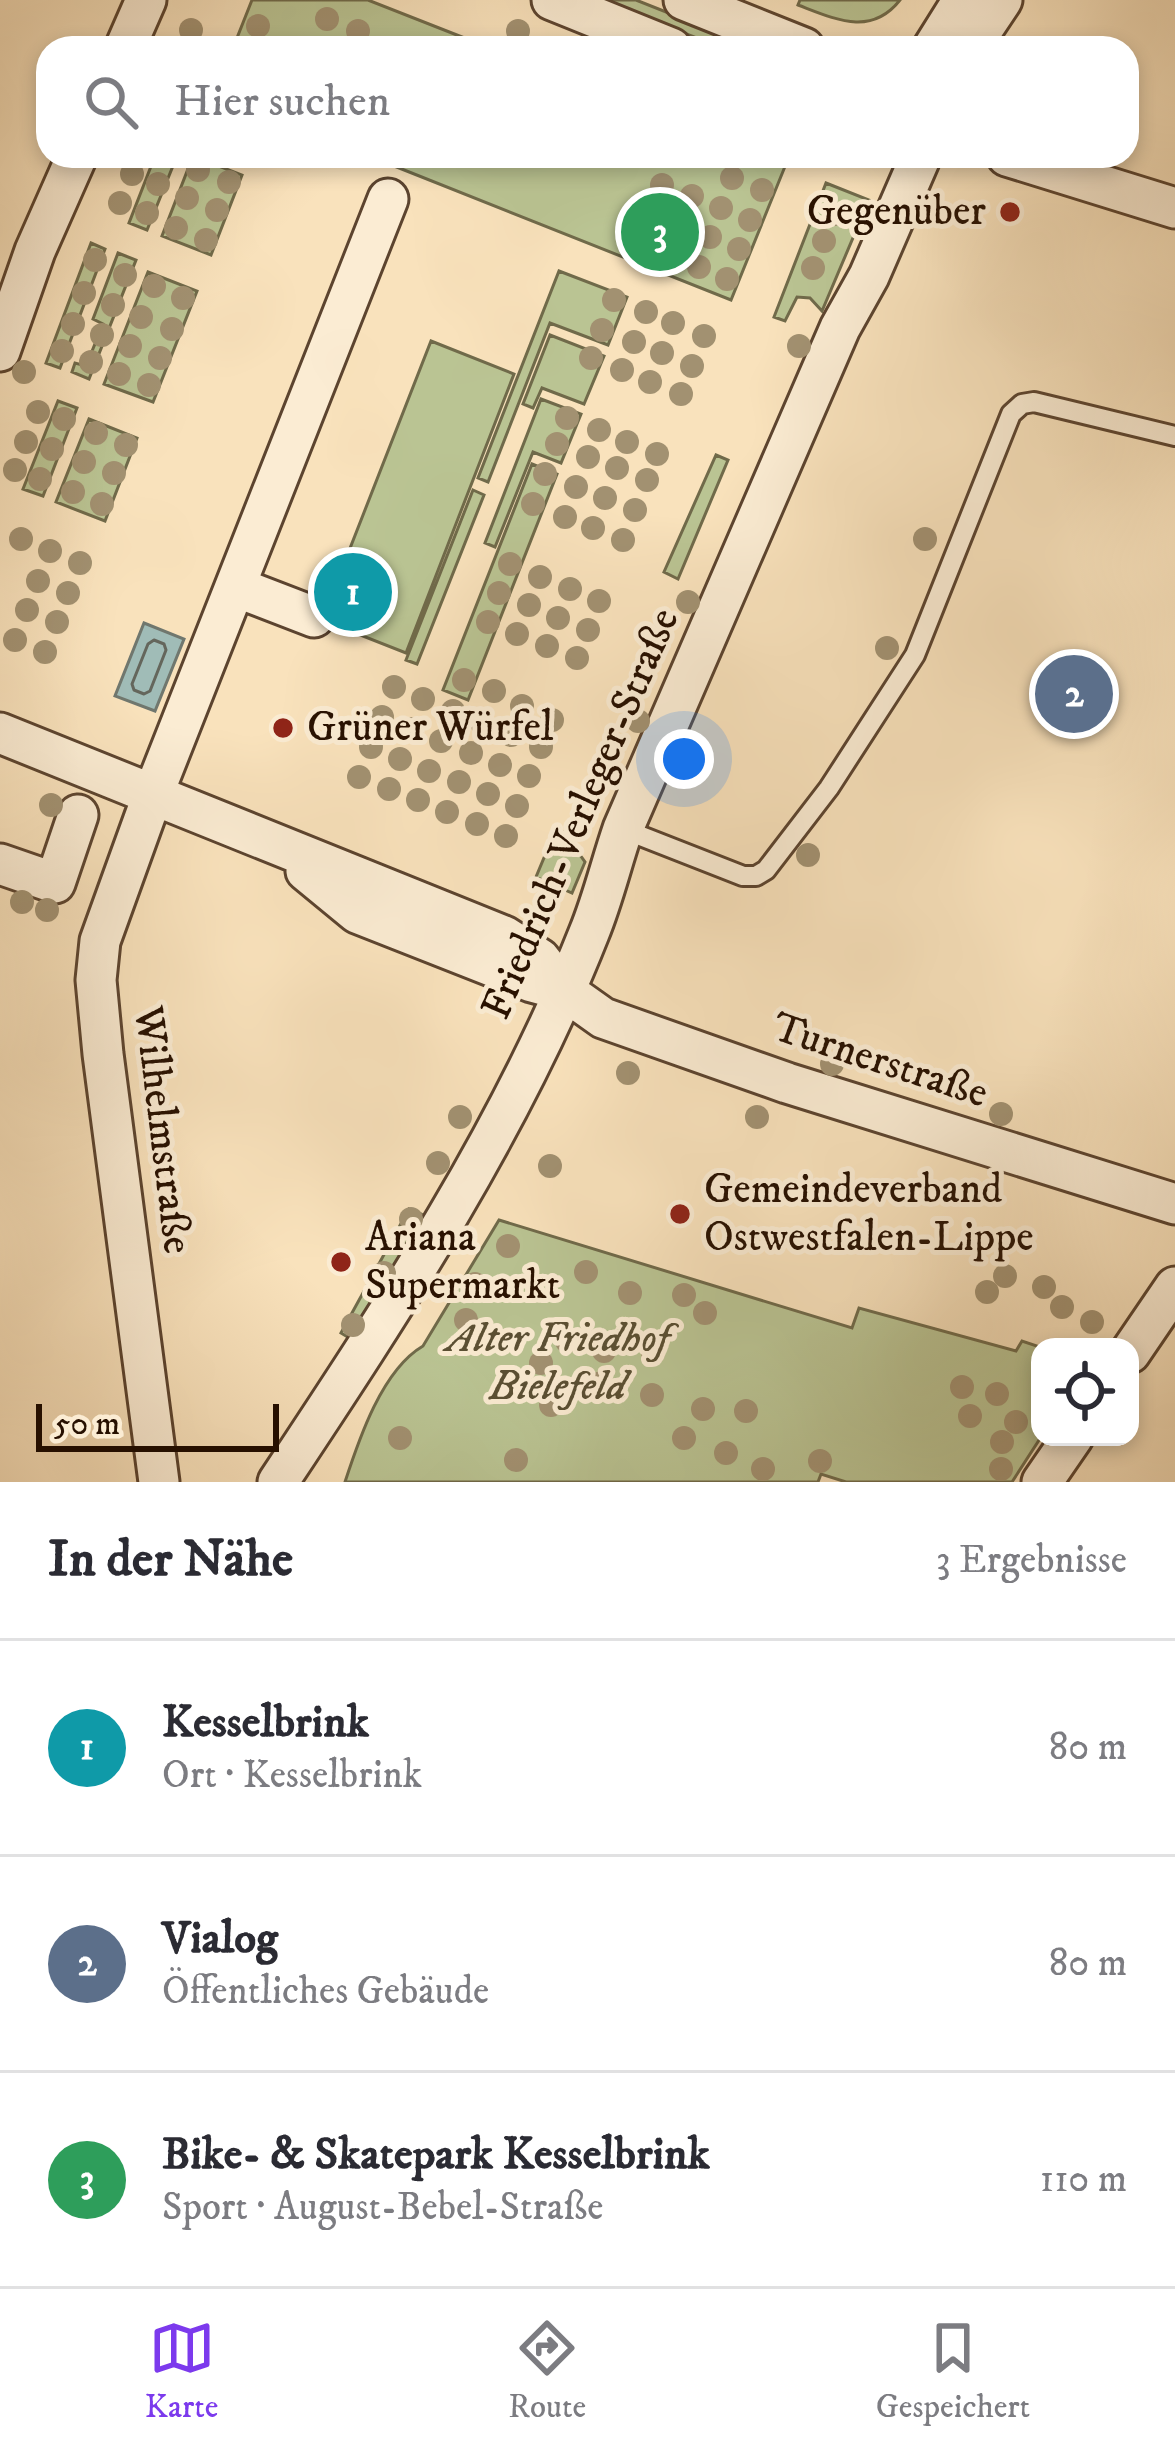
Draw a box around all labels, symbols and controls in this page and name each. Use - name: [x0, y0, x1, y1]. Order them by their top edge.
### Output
- search box: [36, 36, 1139, 168]
- icon: search: [78, 69, 144, 135]
- text: Hier suchen: [174, 74, 390, 130]
- place label: Gegenüber: [807, 186, 986, 238]
- pin: 3: [621, 187, 699, 277]
- marker: Gegenüber: [997, 199, 1023, 225]
- pin: 1: [314, 547, 392, 637]
- street label: Friedrich-Verleger-Straße: [471, 601, 691, 1027]
- pin: 2: [1035, 649, 1113, 739]
- place label: Grüner Würfel: [307, 702, 554, 754]
- marker: Grüner Würfel: [270, 715, 296, 741]
- your location: [654, 729, 714, 789]
- street label: Wilhelmstraße: [121, 1002, 203, 1257]
- street label: Turnerstraße: [766, 1002, 994, 1120]
- place label: Gemeindeverband Ostwestfalen-Lippe: [704, 1164, 1034, 1264]
- marker: Gemeindeverband Ostwestfalen-Lippe: [667, 1201, 693, 1227]
- place label: Ariana Supermarkt: [365, 1212, 560, 1312]
- marker: Ariana Supermarkt: [328, 1249, 354, 1275]
- park label: Alter Friedhof Bielefeld: [442, 1313, 679, 1413]
- map controls: [1031, 1338, 1139, 1446]
- button: locate: [1031, 1338, 1139, 1446]
- scale bar: [36, 1398, 279, 1451]
- text: 50 m: [54, 1404, 120, 1445]
- text: In der Nähe: [48, 1528, 293, 1592]
- text: 3 Ergebnisse: [936, 1536, 1127, 1585]
- text: Kesselbrink: [162, 1695, 369, 1751]
- text: 1: [80, 1723, 94, 1772]
- text: 80 m: [1049, 1723, 1127, 1772]
- text: Ort · Kesselbrink: [162, 1751, 422, 1800]
- text: Vialog: [162, 1911, 278, 1967]
- text: 2: [77, 1939, 97, 1988]
- text: 80 m: [1049, 1939, 1127, 1988]
- text: Öffentliches Gebäude: [162, 1967, 489, 2016]
- text: Bike- & Skatepark Kesselbrink: [162, 2127, 710, 2183]
- text: 3: [80, 2155, 94, 2204]
- text: 110 m: [1040, 2155, 1127, 2204]
- text: Sport · August-Bebel-Straße: [162, 2183, 603, 2232]
- tab: Karte: [145, 2315, 219, 2428]
- tab: Route: [508, 2315, 586, 2428]
- tab: Gespeichert: [876, 2315, 1030, 2428]

